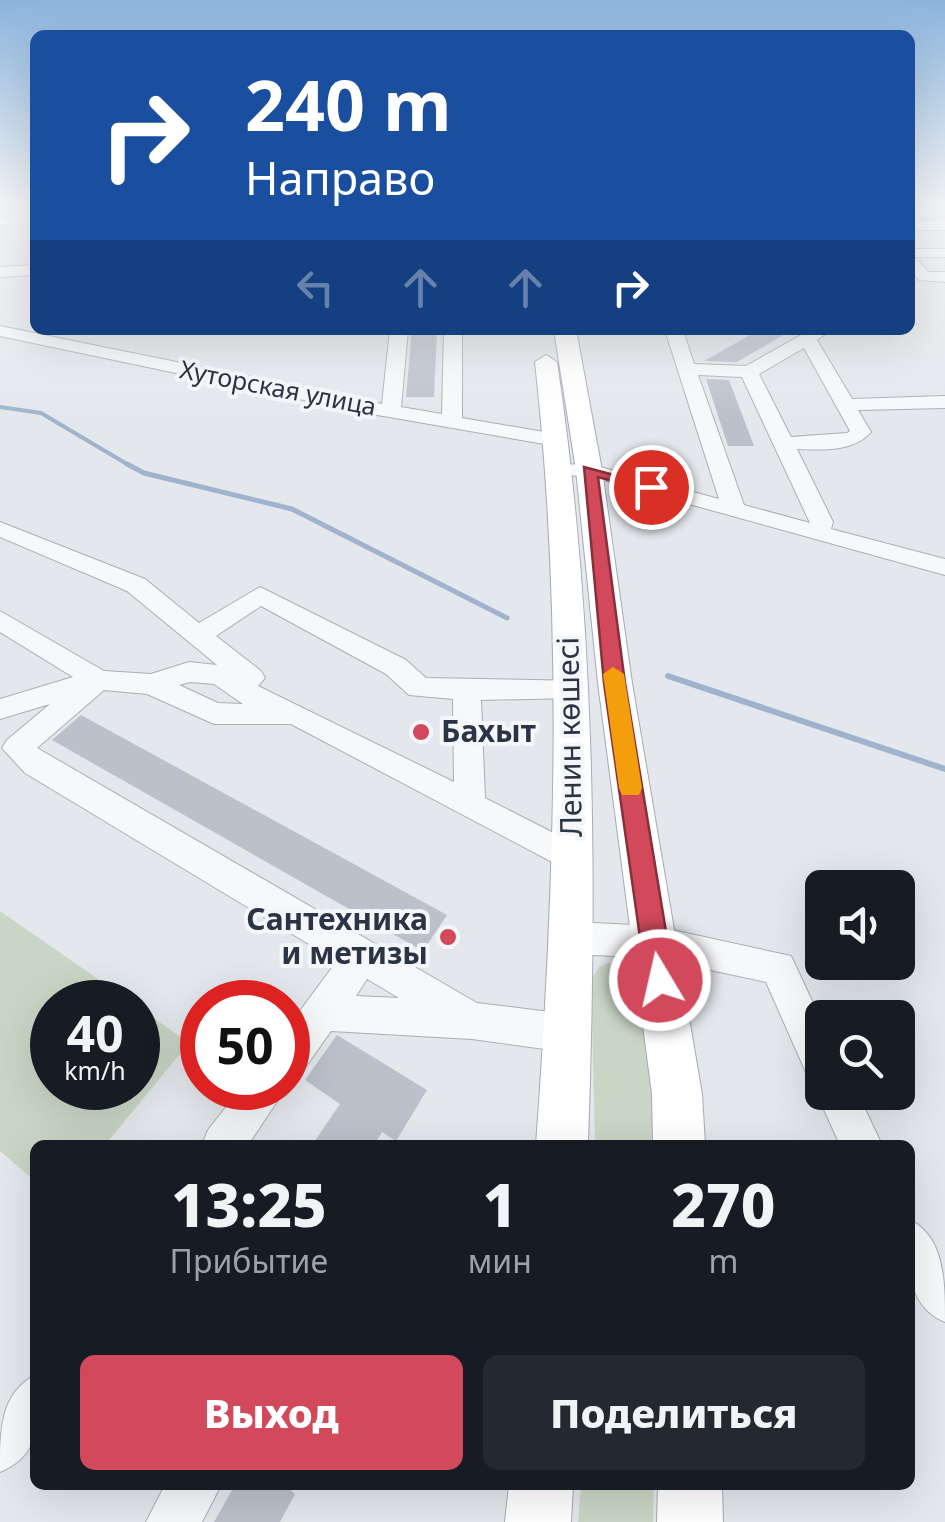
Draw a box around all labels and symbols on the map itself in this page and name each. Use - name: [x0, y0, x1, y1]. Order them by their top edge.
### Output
- street label: Хуторская улица: [177, 351, 379, 423]
- pin: [609, 445, 694, 530]
- street label: Ленин көшесі: [546, 637, 591, 837]
- place label: Бахыт: [441, 710, 536, 751]
- marker: Бахыт: [410, 721, 432, 743]
- place label: Сантехника и метизы: [246, 898, 428, 973]
- marker: Сантехника и метизы: [437, 926, 459, 948]
- position arrow: [608, 928, 712, 1032]
- speed limit sign: 50: [180, 980, 310, 1110]

